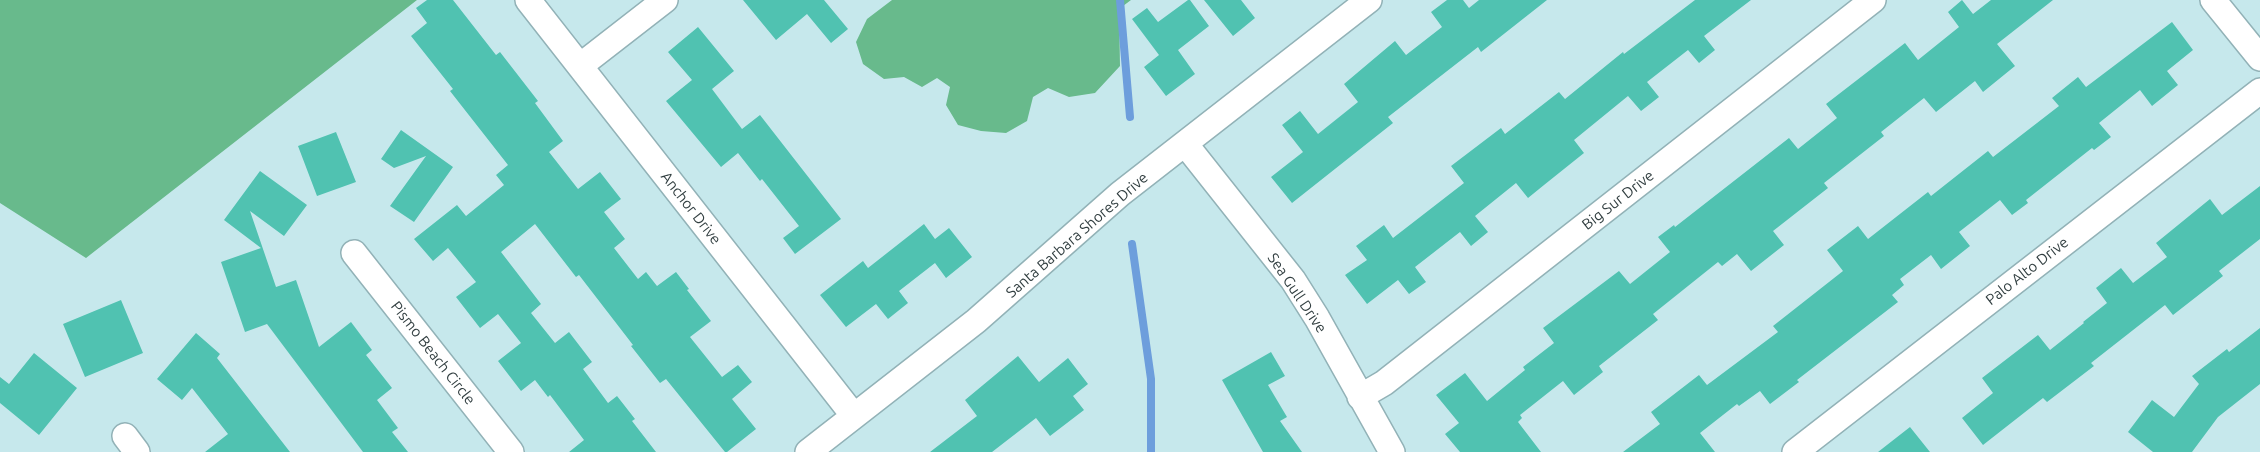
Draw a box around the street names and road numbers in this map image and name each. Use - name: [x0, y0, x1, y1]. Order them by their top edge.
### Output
- street label: Big Sur Drive: [1578, 166, 1658, 234]
- street label: Anchor Drive: [657, 168, 725, 248]
- street label: Santa Barbara Shores Drive: [1002, 169, 1152, 301]
- street label: Palo Alto Drive: [1982, 233, 2072, 309]
- street label: Sea Gull Drive: [1264, 250, 1330, 336]
- street label: Pismo Beach Circle: [387, 298, 479, 408]

